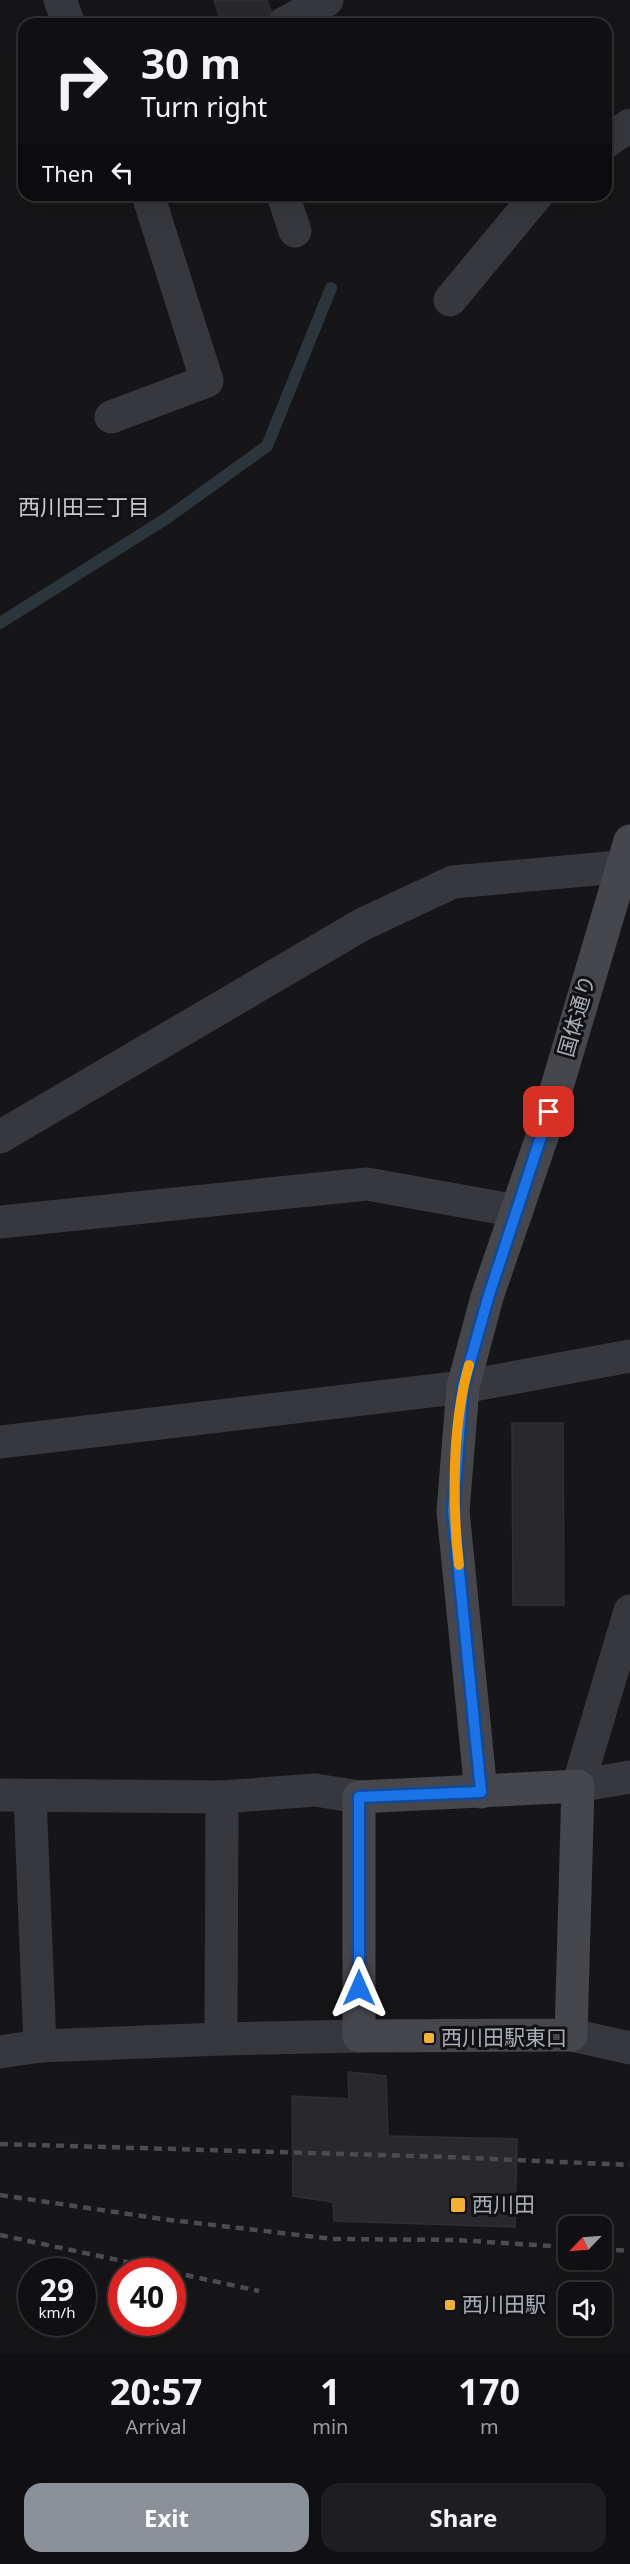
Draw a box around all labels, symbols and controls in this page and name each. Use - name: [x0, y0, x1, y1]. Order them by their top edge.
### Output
- text: 30 m: [141, 34, 241, 91]
- icon: right: [42, 42, 120, 120]
- text: Turn right: [141, 88, 267, 125]
- icon: left: [106, 156, 139, 189]
- text: Then: [42, 158, 94, 188]
- district label: 西川田三丁目: [18, 491, 150, 521]
- street label: 国体通り: [551, 971, 601, 1060]
- pin: [523, 1086, 574, 1137]
- icon: arrive: [532, 1095, 565, 1128]
- position arrow: [327, 1956, 391, 2020]
- place label: 西川田駅東口: [441, 2023, 567, 2051]
- marker: 西川田駅東口: [422, 2031, 436, 2045]
- place label: 西川田: [472, 2190, 535, 2218]
- marker: 西川田: [449, 2196, 467, 2214]
- north arrow: [558, 2216, 612, 2270]
- map controls: [558, 2216, 612, 2336]
- speed limit sign: 40: [108, 2258, 186, 2336]
- text: 29: [40, 2269, 74, 2310]
- button: sound: [558, 2282, 612, 2336]
- place label: 西川田駅: [462, 2290, 546, 2318]
- marker: 西川田駅: [443, 2298, 457, 2312]
- text: km/h: [39, 2302, 75, 2322]
- text: 20:57: [110, 2367, 202, 2416]
- text: 1: [320, 2367, 341, 2416]
- text: 170: [458, 2367, 520, 2416]
- text: Arrival: [126, 2413, 187, 2440]
- text: min: [312, 2413, 348, 2440]
- text: m: [480, 2413, 499, 2440]
- button: Exit: [24, 2483, 309, 2552]
- button: Share: [321, 2483, 606, 2552]

